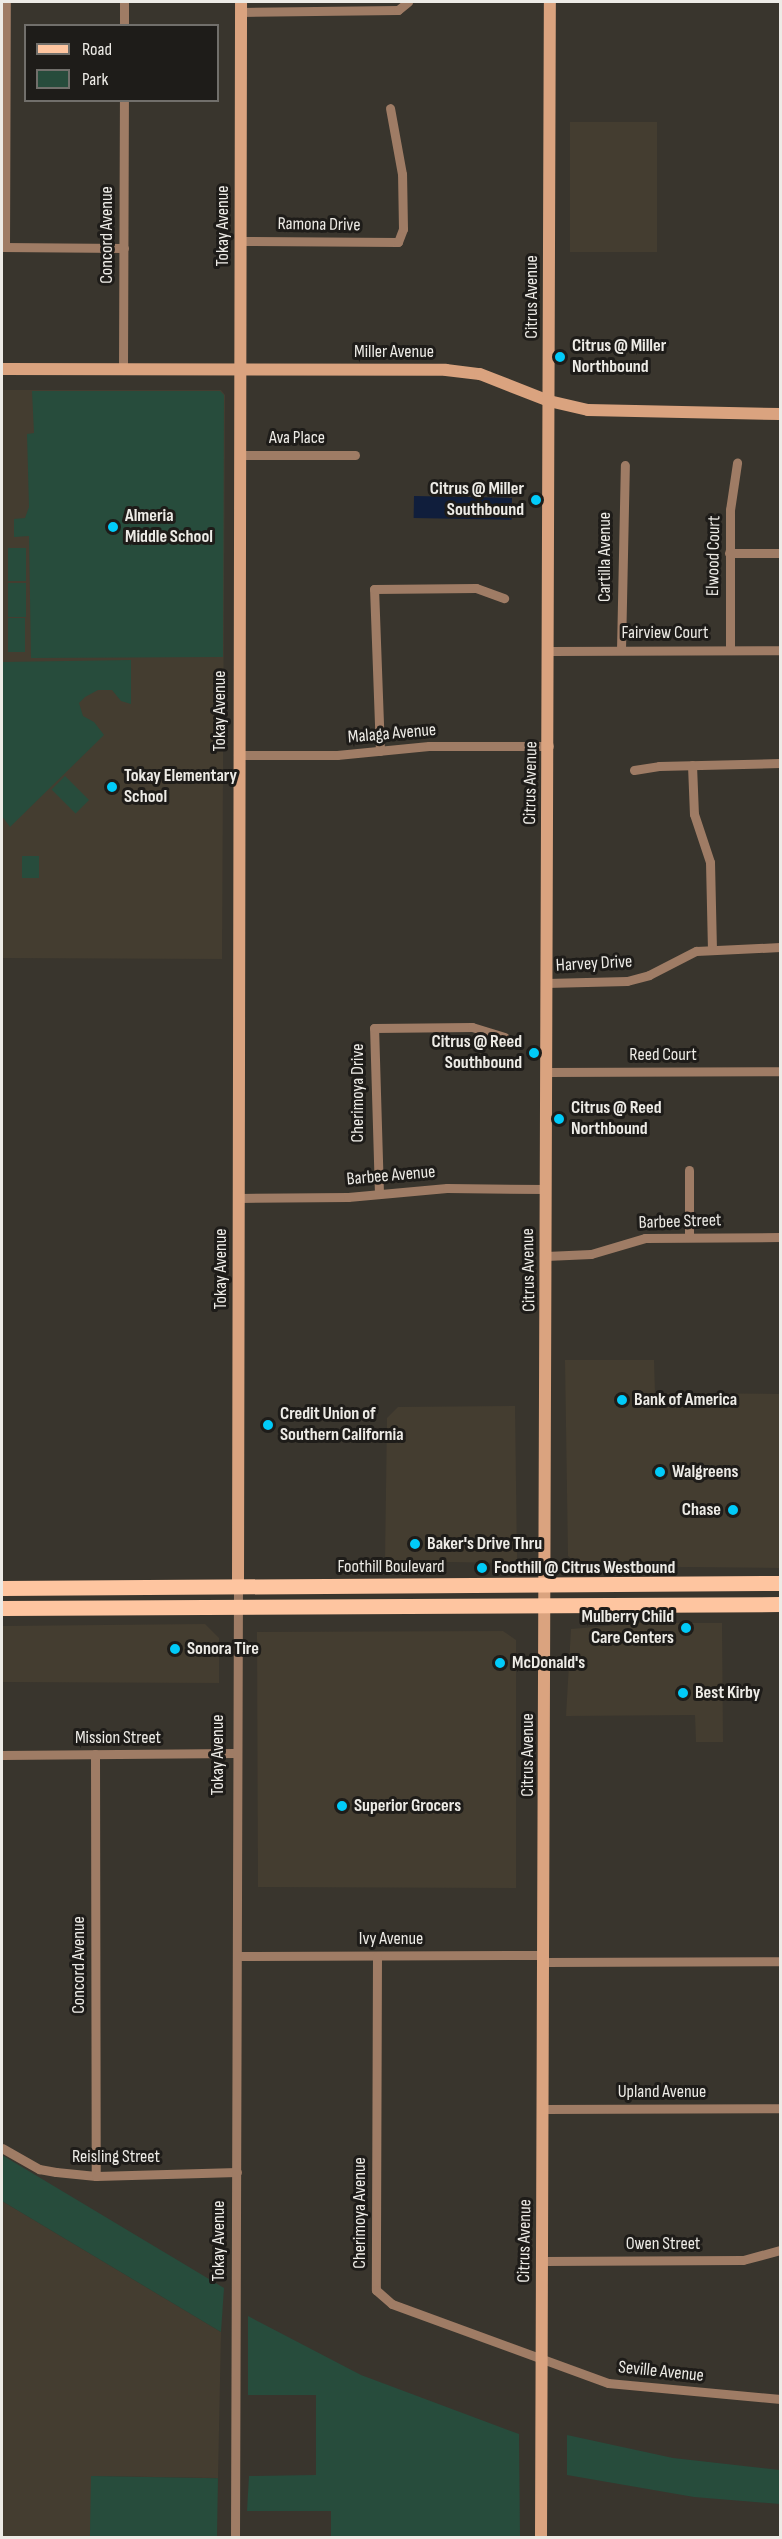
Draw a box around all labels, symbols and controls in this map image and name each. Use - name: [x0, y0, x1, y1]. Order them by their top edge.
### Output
- legend: [24, 24, 219, 102]
- text: Road: [82, 39, 112, 60]
- text: Park: [82, 69, 108, 90]
- street label: Tokay Avenue: [212, 185, 234, 267]
- street label: Concord Avenue: [96, 186, 118, 284]
- street label: Ramona Drive: [277, 213, 361, 237]
- street label: Citrus Avenue: [521, 255, 543, 339]
- place label: Citrus @ Miller Northbound: [572, 336, 666, 378]
- street label: Miller Avenue: [354, 341, 434, 363]
- marker: Citrus @ Miller Northbound: [553, 350, 567, 364]
- street label: Ava Place: [269, 427, 325, 449]
- place label: Citrus @ Miller Southbound: [430, 479, 524, 522]
- marker: Citrus @ Miller Southbound: [529, 493, 543, 507]
- place label: Almeria Middle School: [125, 506, 213, 548]
- street label: Cartilla Avenue: [594, 512, 616, 602]
- street label: Elwood Court: [702, 516, 726, 596]
- marker: Almeria Middle School: [106, 520, 120, 534]
- street label: Fairview Court: [622, 622, 708, 644]
- street label: Tokay Avenue: [209, 670, 231, 752]
- street label: Malaga Avenue: [347, 719, 437, 749]
- street label: Citrus Avenue: [519, 741, 543, 825]
- place label: Tokay Elementary School: [124, 766, 237, 808]
- marker: Tokay Elementary School: [105, 780, 119, 794]
- street label: Harvey Drive: [555, 951, 633, 977]
- place label: Citrus @ Reed Southbound: [431, 1032, 522, 1074]
- street label: Cherimoya Drive: [347, 1044, 369, 1142]
- street label: Reed Court: [629, 1044, 697, 1066]
- marker: Citrus @ Reed Southbound: [527, 1046, 541, 1060]
- place label: Citrus @ Reed Northbound: [571, 1098, 662, 1140]
- marker: Citrus @ Reed Northbound: [552, 1112, 566, 1126]
- street label: Barbee Avenue: [346, 1161, 436, 1191]
- street label: Barbee Street: [638, 1210, 722, 1234]
- street label: Tokay Avenue: [210, 1228, 232, 1310]
- street label: Citrus Avenue: [517, 1228, 541, 1312]
- place label: Bank of America: [634, 1389, 737, 1411]
- marker: Bank of America: [615, 1393, 629, 1407]
- place label: Credit Union of Southern California: [280, 1404, 404, 1446]
- marker: Credit Union of Southern California: [261, 1418, 275, 1432]
- place label: Walgreens: [672, 1461, 738, 1483]
- marker: Walgreens: [653, 1465, 667, 1479]
- place label: Chase: [682, 1499, 721, 1521]
- marker: Chase: [726, 1503, 740, 1517]
- place label: Baker's Drive Thru: [427, 1533, 542, 1555]
- marker: Baker's Drive Thru: [408, 1537, 422, 1551]
- street label: Foothill Boulevard: [337, 1556, 445, 1578]
- place label: Foothill @ Citrus Westbound: [494, 1557, 675, 1579]
- marker: Foothill @ Citrus Westbound: [475, 1561, 489, 1575]
- place label: Mulberry Child Care Centers: [582, 1607, 674, 1650]
- marker: Mulberry Child Care Centers: [679, 1621, 693, 1635]
- place label: Sonora Tire: [187, 1638, 259, 1660]
- marker: Sonora Tire: [168, 1642, 182, 1656]
- place label: McDonald's: [512, 1652, 585, 1674]
- marker: McDonald's: [493, 1656, 507, 1670]
- place label: Best Kirby: [695, 1682, 760, 1704]
- marker: Best Kirby: [676, 1686, 690, 1700]
- street label: Citrus Avenue: [517, 1713, 539, 1797]
- street label: Tokay Avenue: [207, 1714, 229, 1796]
- street label: Mission Street: [75, 1727, 161, 1749]
- place label: Superior Grocers: [354, 1795, 461, 1817]
- marker: Superior Grocers: [335, 1799, 349, 1813]
- street label: Concord Avenue: [68, 1916, 90, 2014]
- street label: Ivy Avenue: [359, 1928, 423, 1950]
- street label: Upland Avenue: [618, 2081, 706, 2103]
- street label: Reisling Street: [72, 2146, 160, 2168]
- street label: Cherimoya Avenue: [349, 2157, 371, 2269]
- street label: Citrus Avenue: [513, 2199, 537, 2283]
- street label: Tokay Avenue: [208, 2200, 230, 2282]
- street label: Owen Street: [626, 2233, 700, 2255]
- street label: Seville Avenue: [617, 2357, 705, 2387]

